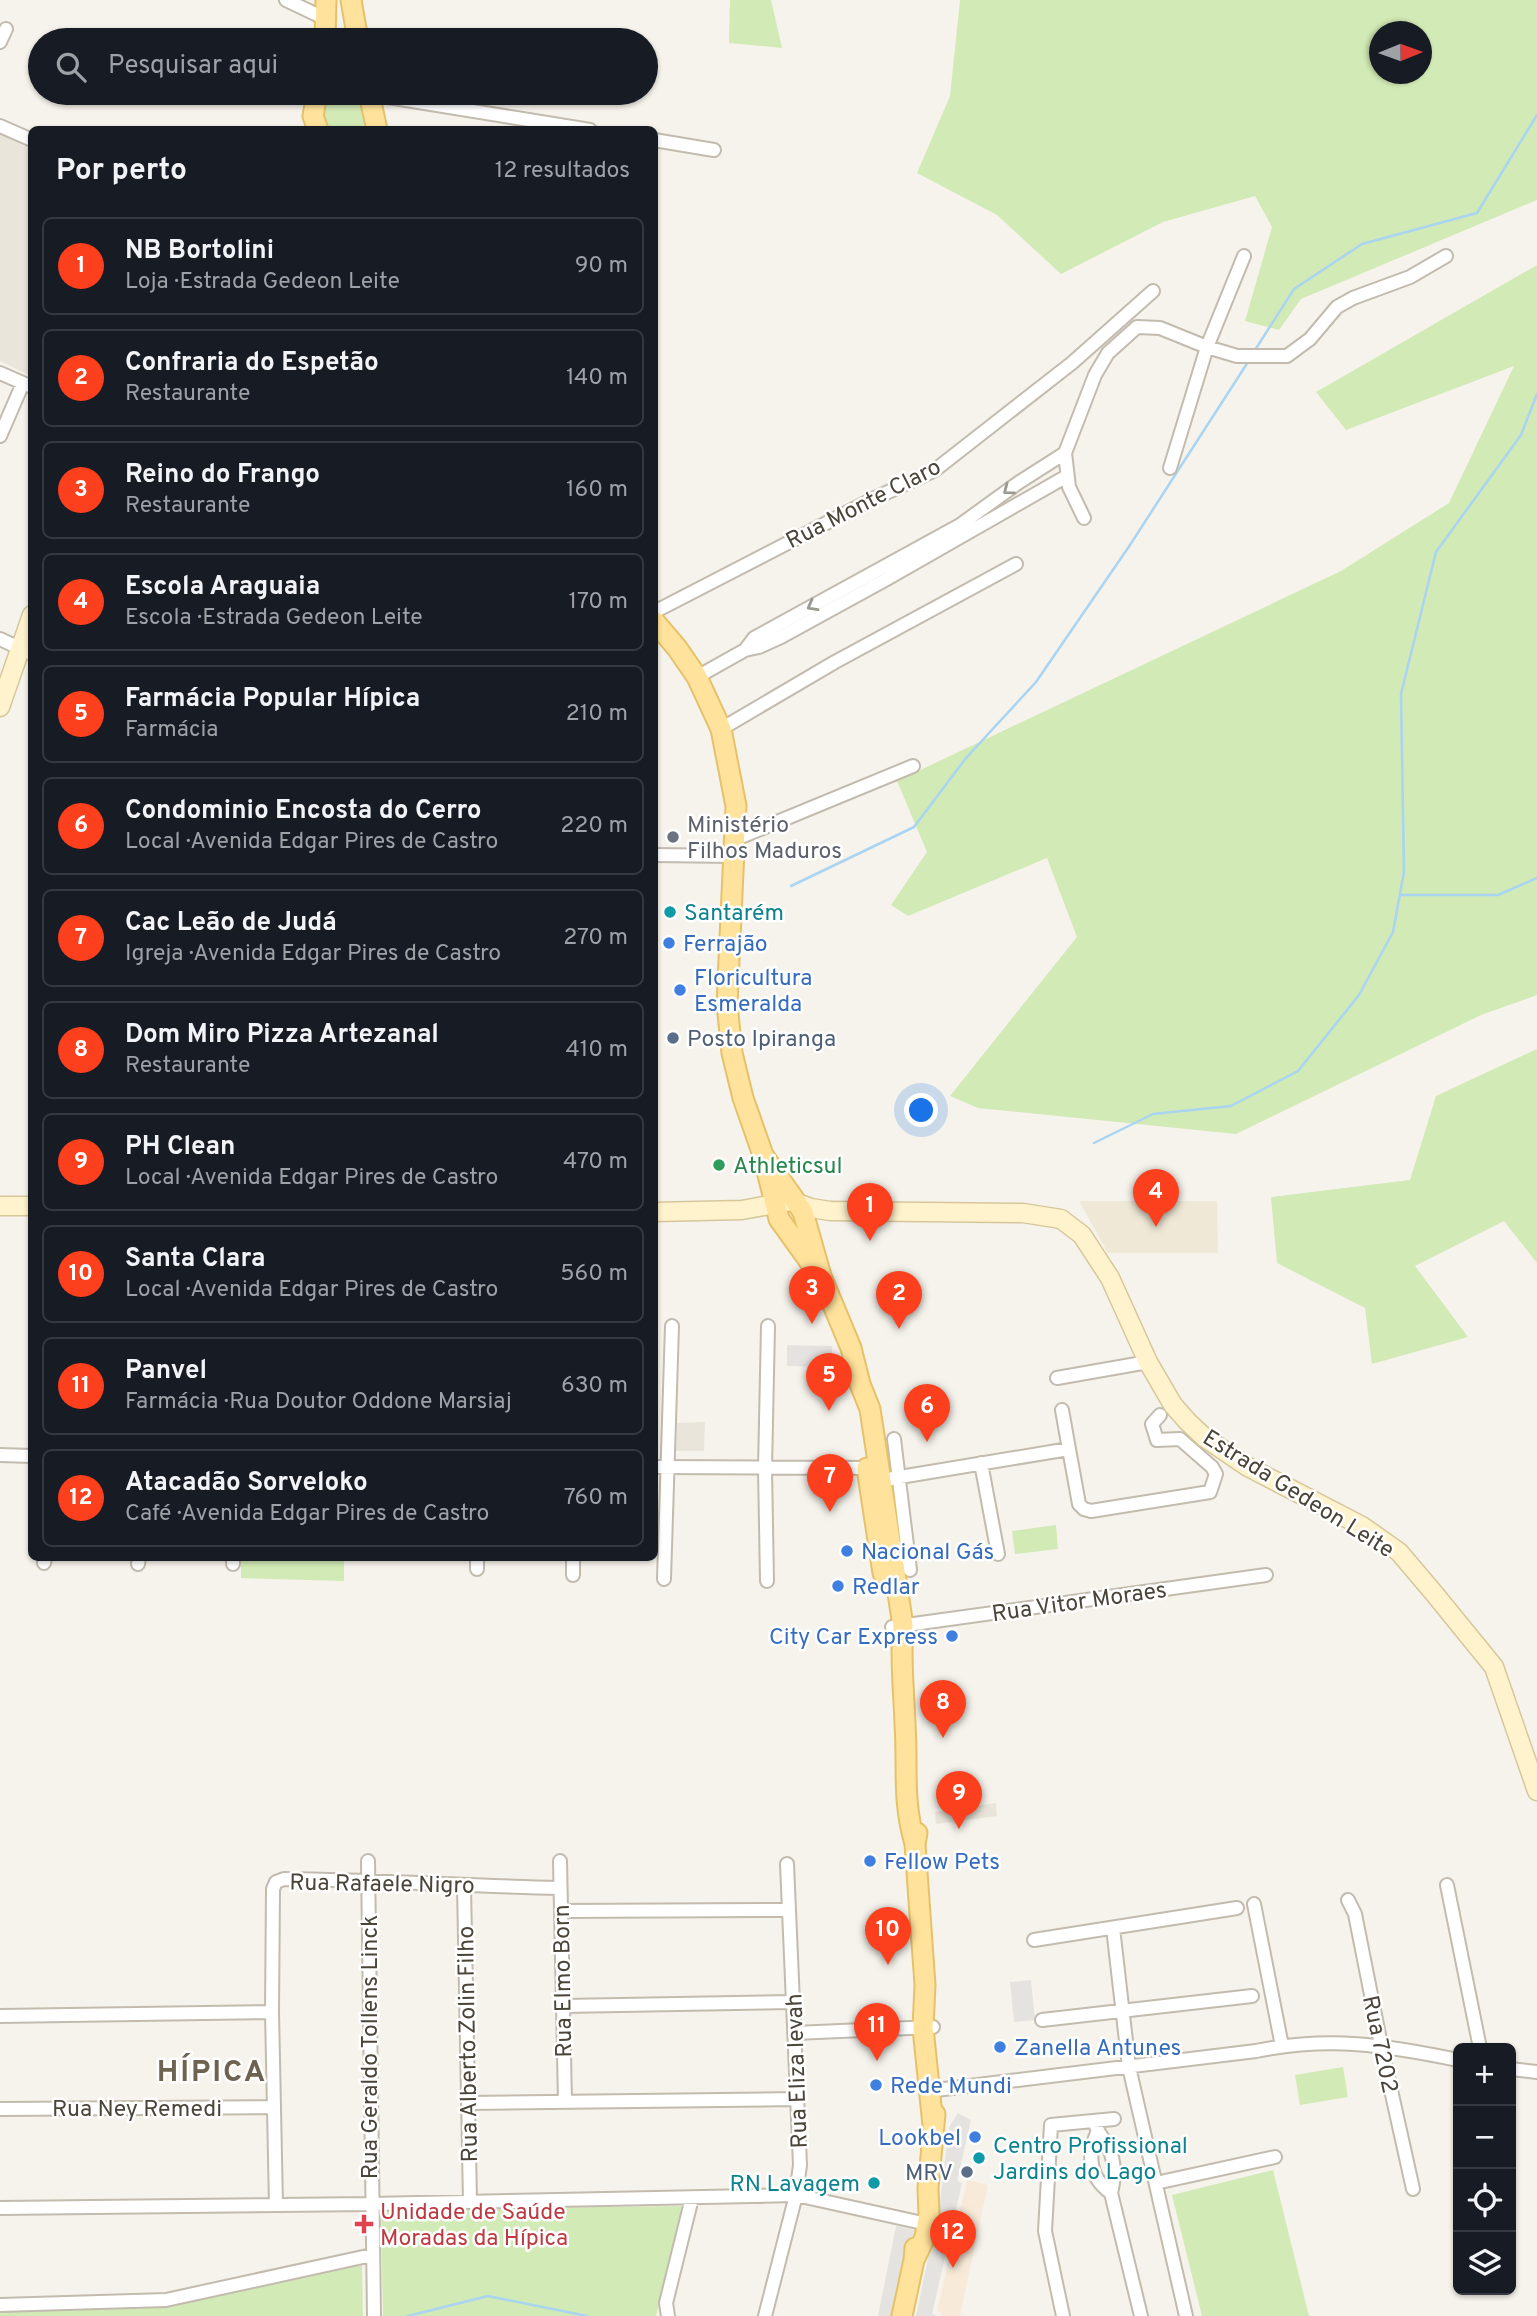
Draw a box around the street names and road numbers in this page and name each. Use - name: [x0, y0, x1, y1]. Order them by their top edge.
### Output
- street label: Rua Monte Claro: [782, 454, 947, 557]
- street label: Estrada Gedeon Leite: [1197, 1424, 1399, 1566]
- street label: Rua Vitor Moraes: [990, 1577, 1169, 1630]
- street label: Rua Rafaele Nigro: [289, 1869, 475, 1902]
- street label: Rua Elmo Born: [549, 1904, 580, 2058]
- street label: Rua Geraldo Tollens Linck: [357, 1915, 386, 2179]
- street label: Rua Alberto Zolin Filho: [453, 1925, 486, 2163]
- street label: Rua Eliza Ievah: [781, 1993, 816, 2149]
- street label: Rua 7202: [1354, 1993, 1403, 2096]
- street label: Rua Ney Remedi: [52, 2096, 222, 2125]

